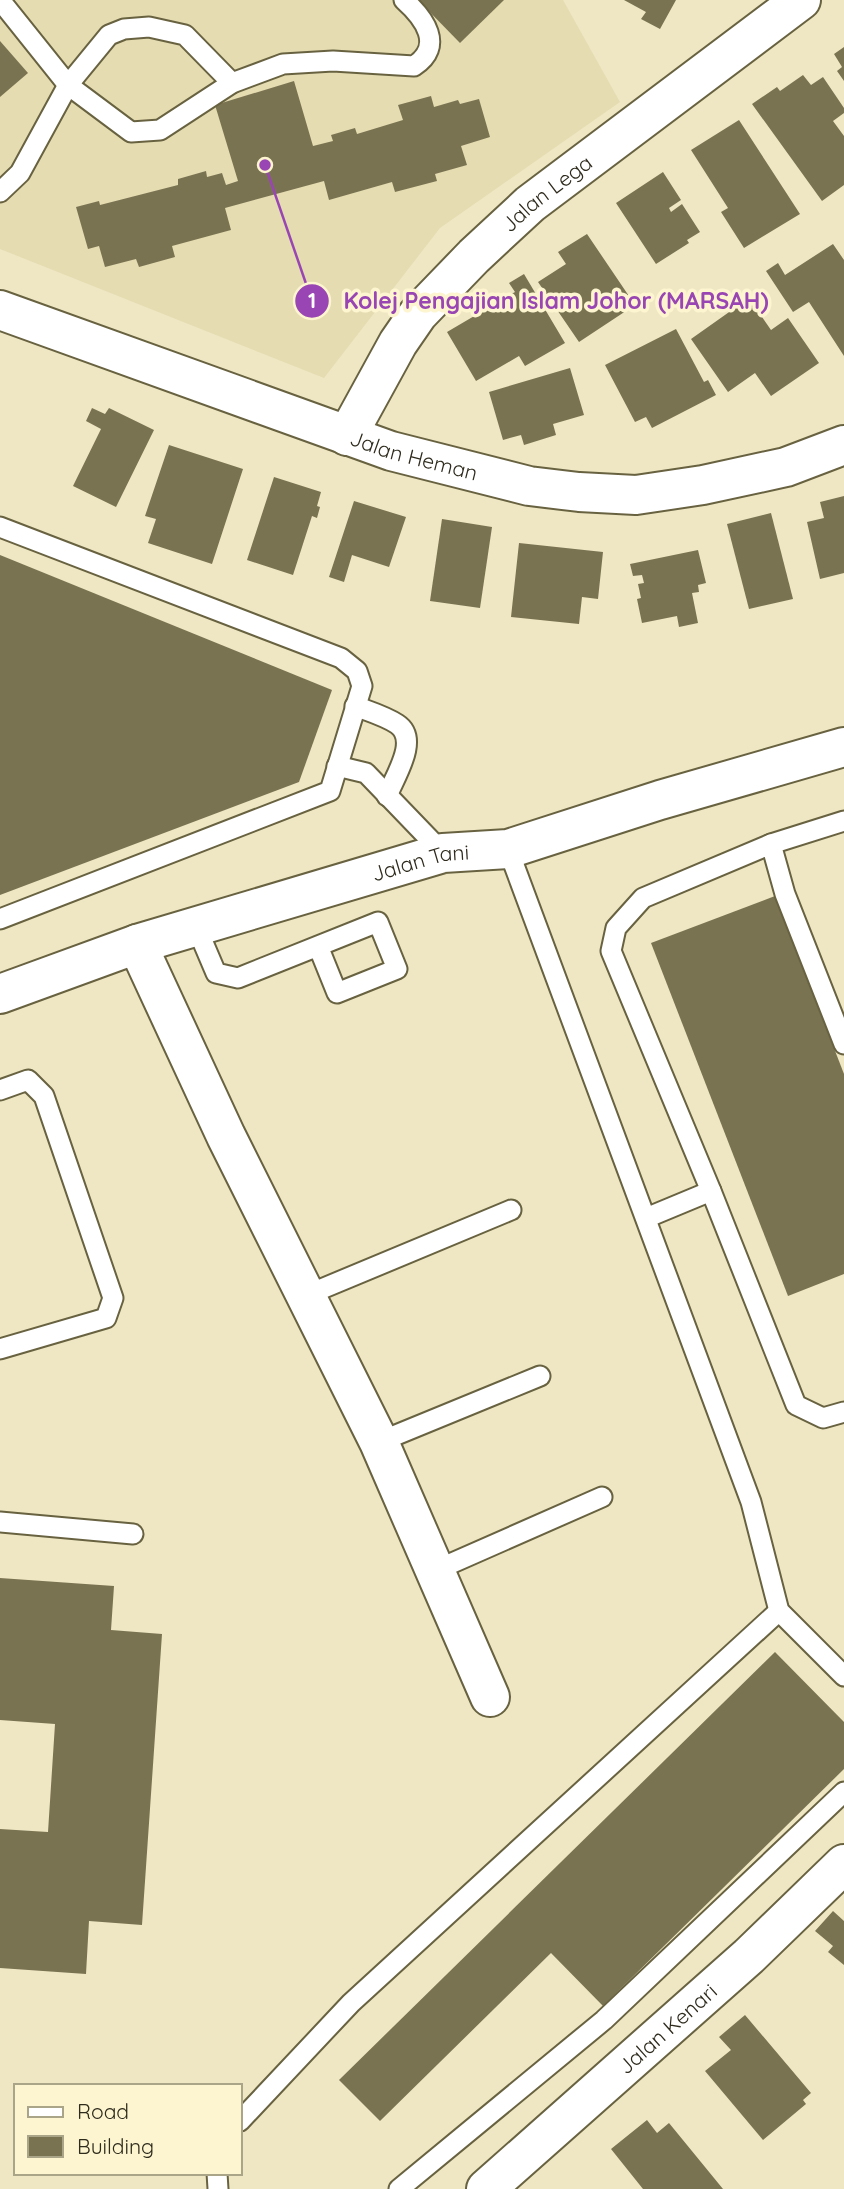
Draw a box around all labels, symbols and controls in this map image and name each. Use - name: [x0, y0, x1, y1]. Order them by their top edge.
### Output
- street label: Jalan Lega: [496, 149, 597, 237]
- callout: Kolej Pengajian Islam Johor (MARSAH): [294, 279, 783, 323]
- text: Kolej Pengajian Islam Johor (MARSAH): [343, 286, 769, 315]
- text: 1: [308, 287, 316, 313]
- street label: Jalan Heman: [347, 424, 480, 485]
- street label: Jalan Tani: [368, 838, 470, 887]
- street label: Jalan Kenari: [612, 1978, 722, 2079]
- legend: [14, 2084, 242, 2175]
- text: Road: [77, 2098, 129, 2124]
- text: Building: [77, 2133, 154, 2159]

